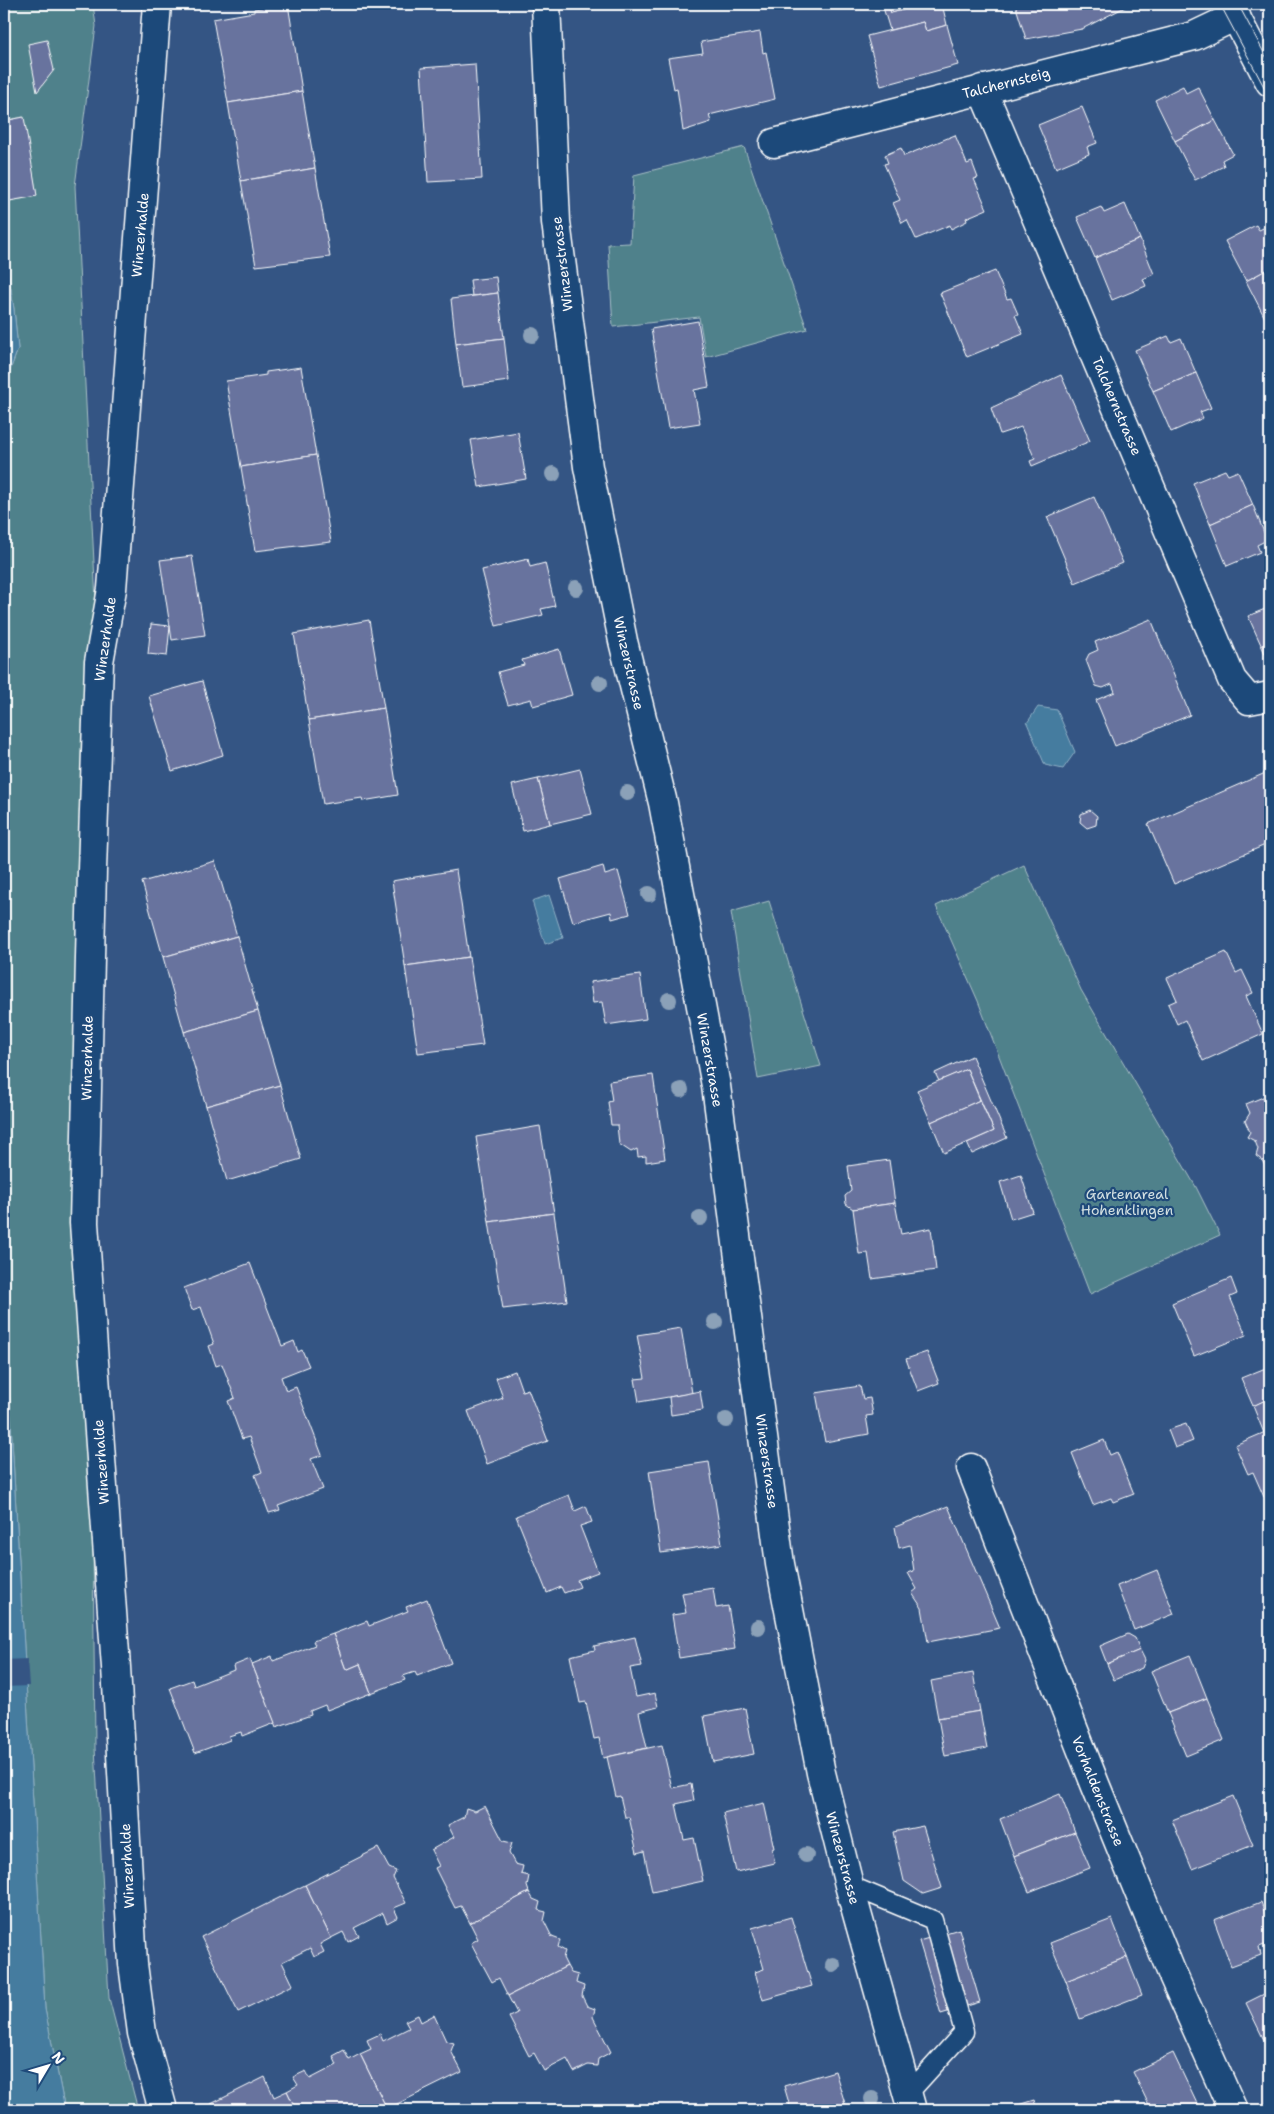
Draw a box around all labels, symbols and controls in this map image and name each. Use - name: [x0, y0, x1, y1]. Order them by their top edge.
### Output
- street label: Talchernsteig: [960, 63, 1052, 103]
- street label: Winzerhalde: [127, 192, 153, 278]
- street label: Winzerstrasse: [547, 215, 577, 312]
- street label: Talchernstrasse: [1088, 354, 1146, 458]
- street label: Winzerhalde: [90, 595, 120, 682]
- street label: Winzerstrasse: [609, 614, 649, 712]
- street label: Winzerstrasse: [693, 1011, 727, 1109]
- street label: Winzerhalde: [77, 1015, 97, 1101]
- park label: Gartenareal Hohenklingen: [1081, 1185, 1174, 1219]
- street label: Winzerstrasse: [751, 1412, 783, 1510]
- street label: Winzerhalde: [89, 1419, 113, 1505]
- street label: Vorhaldenstrasse: [1068, 1733, 1128, 1849]
- street label: Winzerstrasse: [822, 1810, 864, 1907]
- street label: Winzerhalde: [116, 1823, 138, 1909]
- north arrow: [22, 2042, 72, 2092]
- text: N: [48, 2048, 69, 2068]

